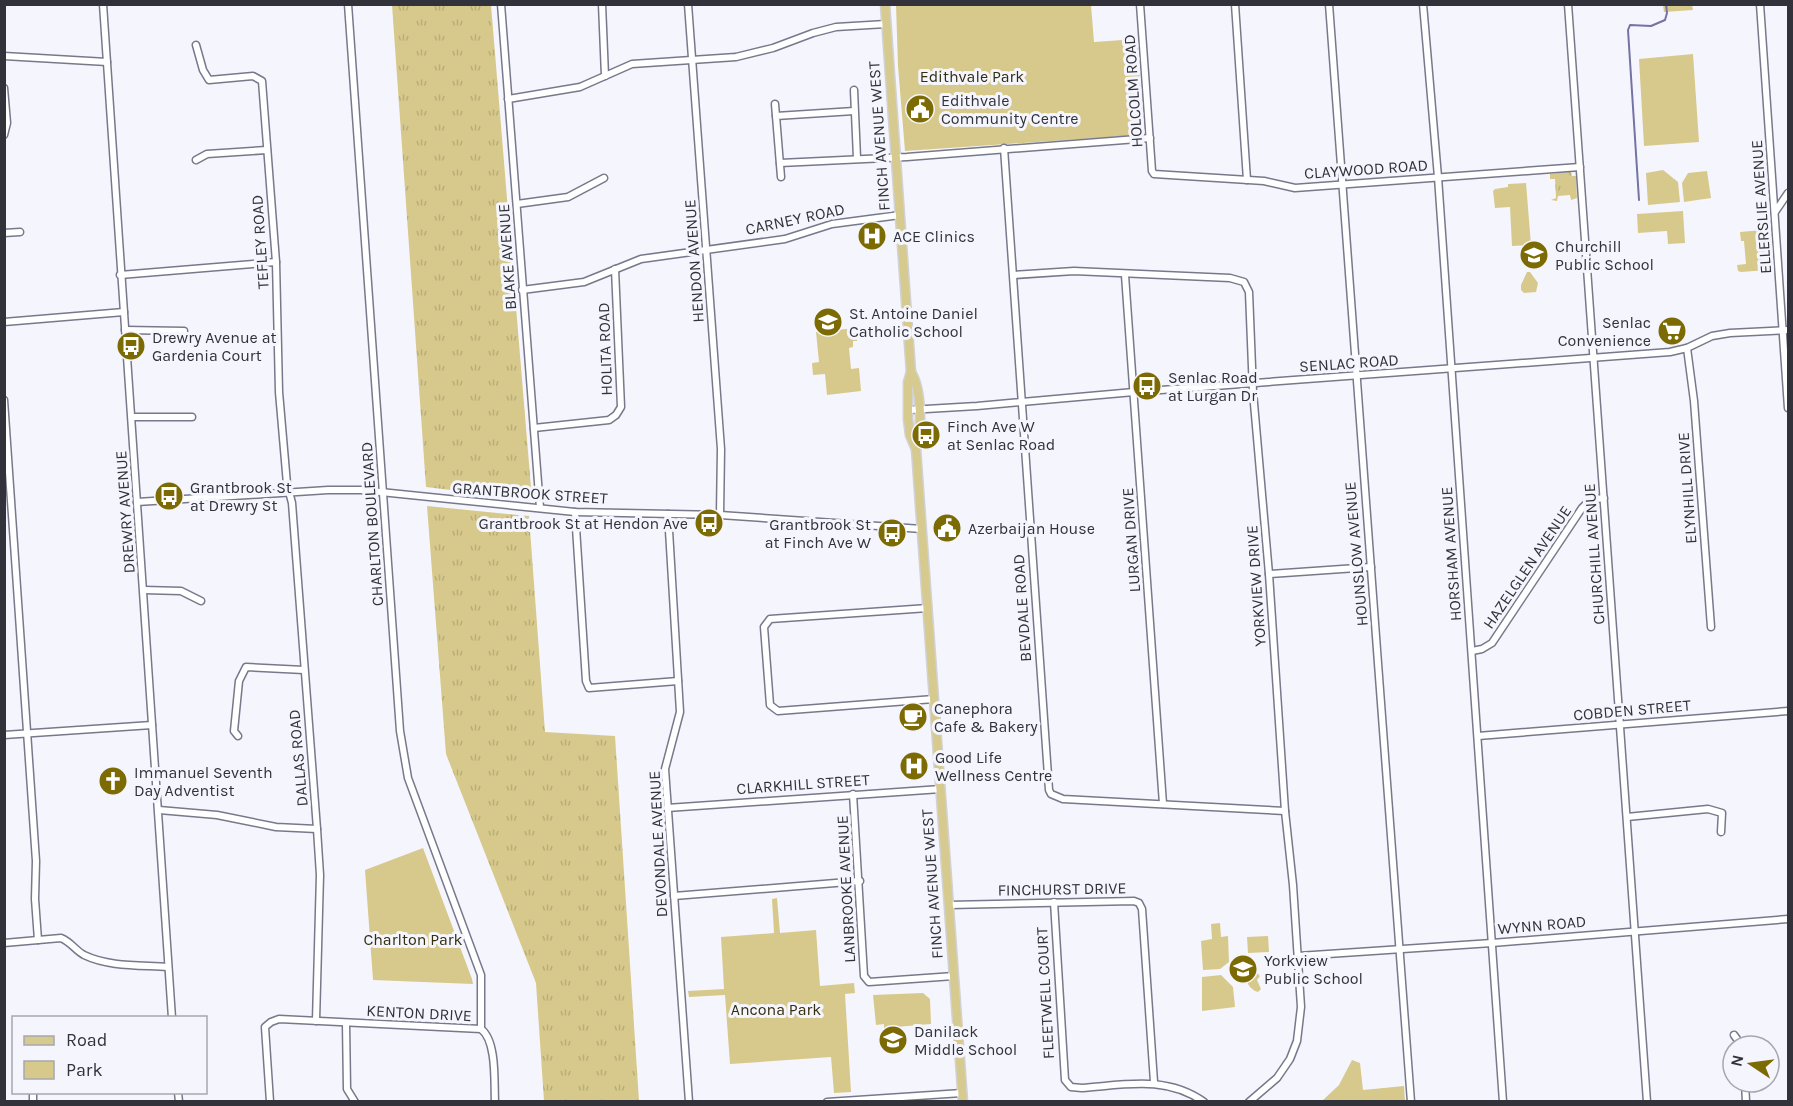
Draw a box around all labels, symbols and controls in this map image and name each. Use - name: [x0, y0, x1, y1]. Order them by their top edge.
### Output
- street label: HOLCOLM ROAD: [1120, 34, 1146, 148]
- street label: FINCH AVENUE WEST: [864, 61, 894, 211]
- park label: Edithvale Park: [920, 67, 1024, 86]
- place label: Edithvale Community Centre: [941, 91, 1079, 128]
- public building icon: Edithvale Community Centre: [904, 93, 936, 125]
- street label: ELLERSLIE AVENUE: [1747, 139, 1775, 275]
- street label: CLAYWOOD ROAD: [1303, 155, 1429, 183]
- street label: TEFLEY ROAD: [247, 194, 273, 290]
- street label: HENDON AVENUE: [680, 199, 708, 323]
- street label: CARNEY ROAD: [744, 199, 846, 239]
- street label: BLAKE AVENUE: [494, 203, 520, 311]
- hospital icon: ACE Clinics: [856, 220, 888, 252]
- place label: ACE Clinics: [893, 227, 975, 246]
- place label: Churchill Public School: [1555, 237, 1654, 274]
- school or university icon: Churchill Public School: [1518, 239, 1550, 271]
- street label: HOLITA ROAD: [594, 302, 616, 396]
- place label: St. Antoine Daniel Catholic School: [849, 304, 978, 341]
- school or university icon: St. Antoine Daniel Catholic School: [812, 306, 844, 338]
- place label: Senlac Convenience: [1558, 313, 1651, 350]
- supermarket icon: Senlac Convenience: [1656, 315, 1688, 347]
- place label: Drewry Avenue at Gardenia Court: [152, 328, 276, 365]
- bus stop icon: Drewry Avenue at Gardenia Court: [115, 330, 147, 362]
- street label: SENLAC ROAD: [1299, 350, 1399, 376]
- place label: Senlac Road at Lurgan Dr: [1168, 368, 1258, 405]
- bus stop icon: Senlac Road at Lurgan Dr: [1131, 370, 1163, 402]
- place label: Finch Ave W at Senlac Road: [947, 417, 1055, 454]
- bus stop icon: Finch Ave W at Senlac Road: [910, 419, 942, 451]
- street label: ELYNHILL DRIVE: [1674, 432, 1700, 544]
- street label: CHARLTON BOULEVARD: [357, 441, 387, 607]
- street label: DREWRY AVENUE: [111, 450, 139, 574]
- place label: Grantbrook St at Drewry St: [190, 478, 292, 515]
- street label: GRANTBROOK STREET: [452, 478, 608, 508]
- bus stop icon: Grantbrook St at Drewry St: [153, 480, 185, 512]
- street label: HOUNSLOW AVENUE: [1340, 481, 1372, 627]
- street label: CHURCHILL AVENUE: [1580, 483, 1608, 625]
- street label: HORSHAM AVENUE: [1437, 486, 1465, 622]
- street label: LURGAN DRIVE: [1118, 487, 1144, 593]
- street label: HAZELGLEN AVENUE: [1479, 502, 1575, 632]
- bus stop icon: Grantbrook St at Hendon Ave: [693, 507, 725, 539]
- public building icon: Azerbaijan House: [931, 512, 963, 544]
- place label: Grantbrook St at Hendon Ave: [478, 514, 688, 533]
- place label: Grantbrook St at Finch Ave W: [765, 515, 872, 552]
- bus stop icon: Grantbrook St at Finch Ave W: [876, 517, 908, 549]
- place label: Azerbaijan House: [968, 519, 1095, 538]
- street label: YORKVIEW DRIVE: [1242, 525, 1270, 647]
- street label: BEVDALE ROAD: [1009, 554, 1035, 662]
- street label: COBDEN STREET: [1572, 695, 1692, 725]
- place label: Canephora Cafe & Bakery: [934, 699, 1038, 736]
- cafe icon: Canephora Cafe & Bakery: [897, 701, 929, 733]
- street label: DALLAS ROAD: [284, 709, 312, 807]
- place label: Good Life Wellness Centre: [935, 748, 1052, 785]
- hospital icon: Good Life Wellness Centre: [898, 750, 930, 782]
- place label: Immanuel Seventh Day Adventist: [134, 763, 273, 800]
- church icon: Immanuel Seventh Day Adventist: [97, 765, 129, 797]
- street label: DEVONDALE AVENUE: [645, 770, 671, 918]
- street label: CLARKHILL STREET: [736, 770, 870, 798]
- street label: FINCH AVENUE WEST: [917, 809, 947, 959]
- street label: LANBROOKE AVENUE: [833, 815, 859, 963]
- street label: FINCHURST DRIVE: [997, 878, 1127, 900]
- street label: WYNN ROAD: [1497, 912, 1587, 938]
- street label: FLEETWELL COURT: [1032, 926, 1058, 1060]
- park label: Charlton Park: [363, 930, 463, 949]
- place label: Yorkview Public School: [1264, 951, 1363, 988]
- school or university icon: Yorkview Public School: [1227, 953, 1259, 985]
- park label: Ancona Park: [731, 1000, 821, 1019]
- street label: KENTON DRIVE: [366, 1001, 472, 1025]
- legend: [12, 1016, 207, 1094]
- place label: Danilack Middle School: [914, 1022, 1017, 1059]
- school or university icon: Danilack Middle School: [877, 1024, 909, 1056]
- text: Road: [66, 1029, 107, 1051]
- north arrow: [1721, 1034, 1781, 1094]
- text: N: [1726, 1053, 1747, 1068]
- text: Park: [66, 1059, 103, 1081]

